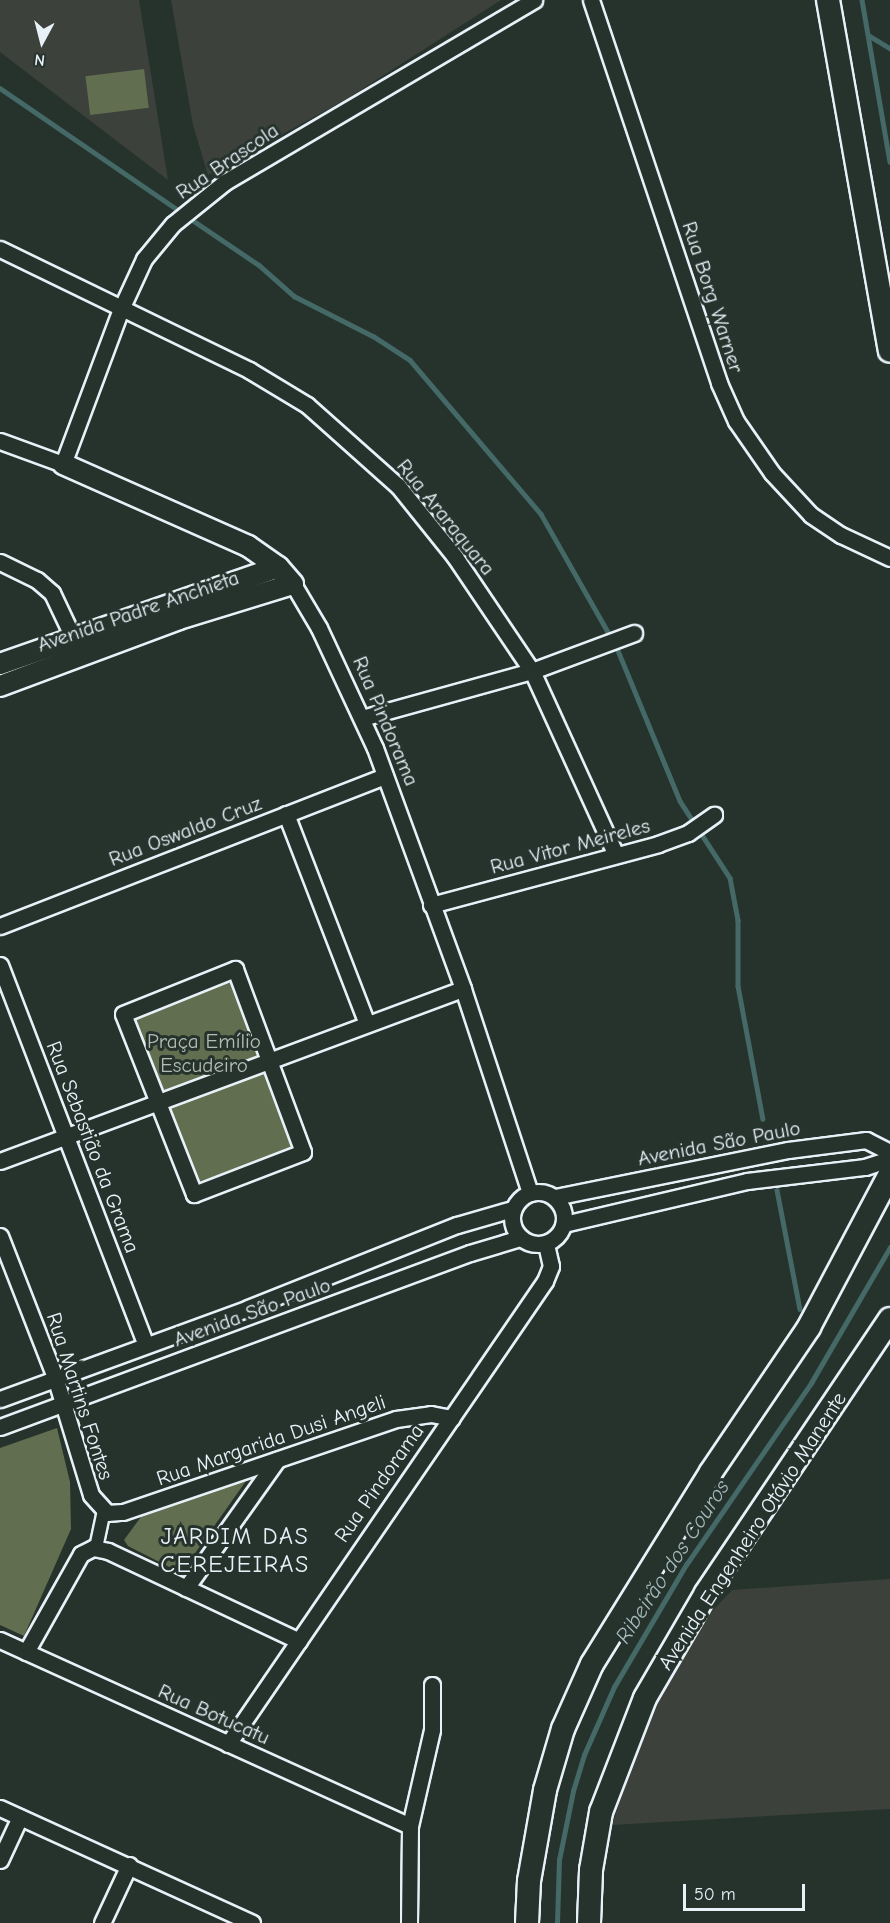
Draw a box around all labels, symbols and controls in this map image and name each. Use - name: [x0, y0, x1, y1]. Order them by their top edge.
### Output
- north arrow: [12, 12, 72, 72]
- text: N: [34, 50, 46, 69]
- street label: Rua Brascola: [171, 117, 283, 205]
- street label: Rua Borg Warner: [677, 218, 749, 376]
- street label: Rua Araraquara: [392, 454, 500, 580]
- street label: Avenida Padre Anchieta: [34, 565, 242, 657]
- street label: Rua Pindorama: [347, 652, 425, 790]
- street label: Rua Oswaldo Cruz: [105, 790, 265, 872]
- street label: Rua Vitor Meireles: [487, 813, 653, 879]
- park label: Praça Emílio Escudeiro: [147, 1028, 261, 1078]
- street label: Rua Sebastião da Grama: [41, 1038, 145, 1256]
- street label: Avenida São Paulo: [636, 1115, 802, 1171]
- street label: Avenida São Paulo: [170, 1272, 334, 1352]
- street label: Rua Martins Fontes: [41, 1309, 119, 1483]
- street label: Avenida Engenheiro Otávio Manente: [653, 1387, 851, 1675]
- street label: Rua Margarida Dusi Angeli: [153, 1389, 389, 1491]
- street label: Rua Pindorama: [329, 1419, 429, 1547]
- water label: Ribeirão dos Couros: [610, 1475, 736, 1649]
- district label: JARDIM DAS CEREJEIRAS: [160, 1523, 310, 1579]
- street label: Rua Botucatu: [154, 1678, 274, 1750]
- scale bar: [686, 1872, 808, 1910]
- text: 50 m: [694, 1884, 736, 1905]

